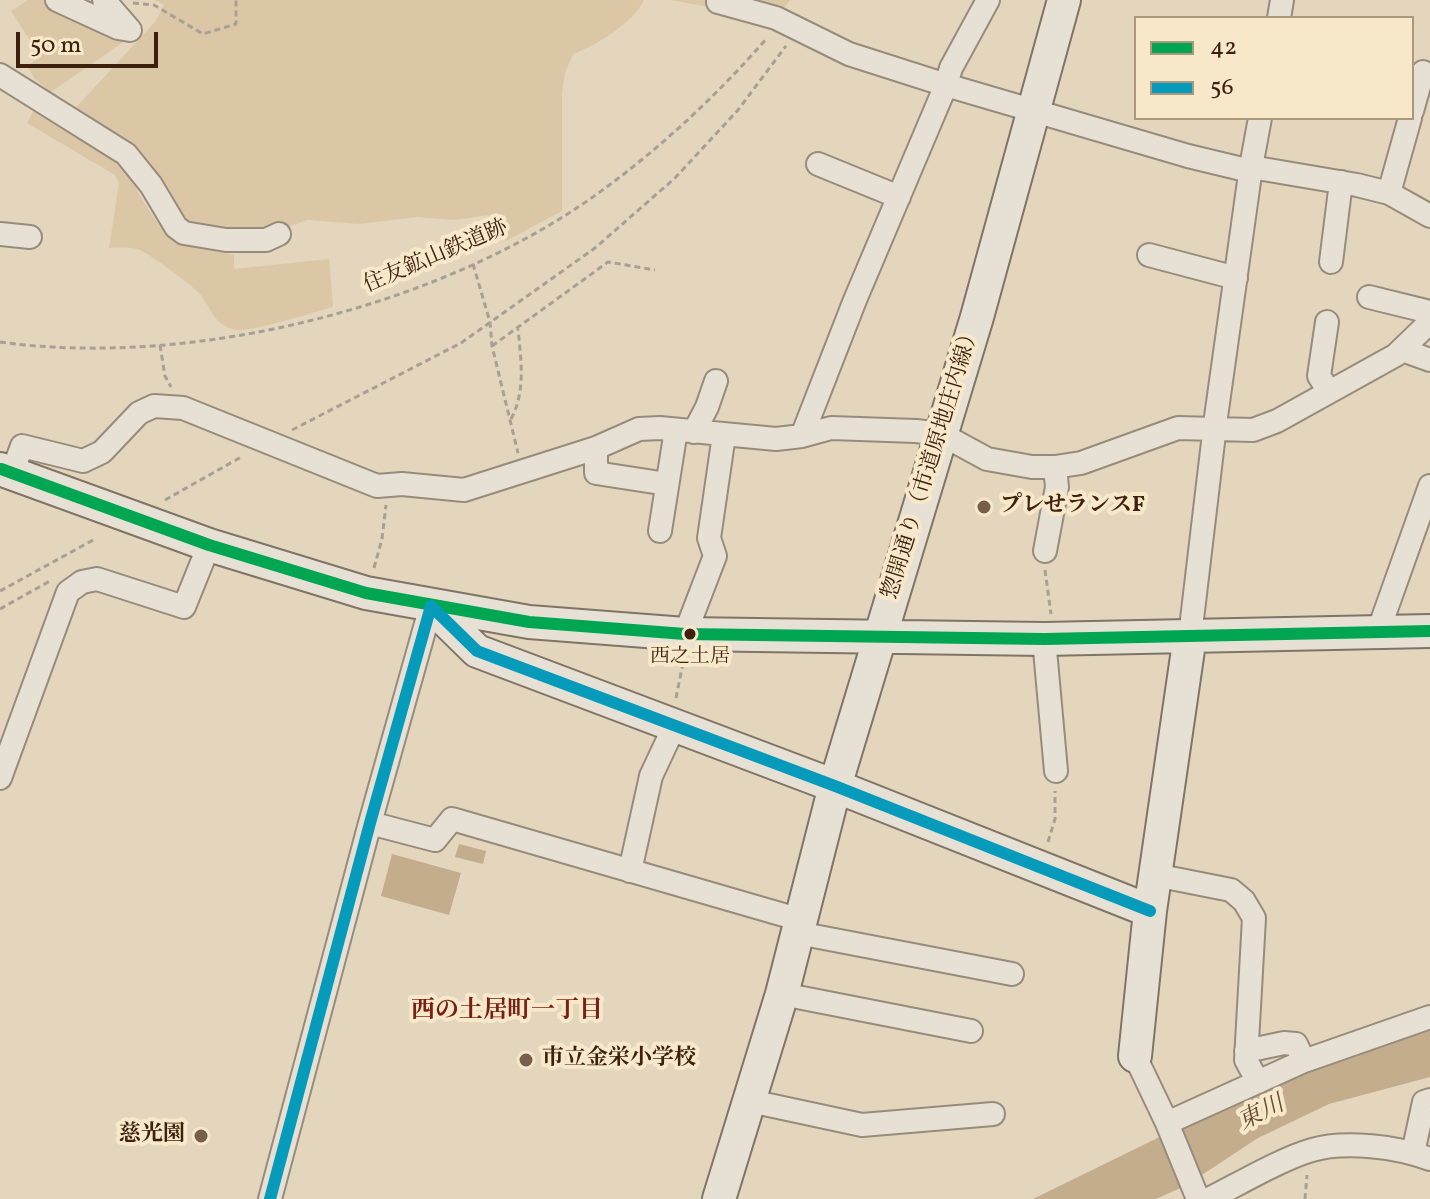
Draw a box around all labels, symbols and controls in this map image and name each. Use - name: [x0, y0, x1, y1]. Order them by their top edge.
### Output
- scale bar: [20, 16, 162, 66]
- legend: [1134, 16, 1414, 120]
- text: 50 m: [30, 29, 82, 63]
- text: 42: [1210, 31, 1237, 65]
- text: 56: [1210, 71, 1234, 105]
- street label: 住友鉱山鉄道跡: [360, 216, 512, 300]
- street label: 惣開通り（市道原地庄内線）: [879, 321, 987, 603]
- place label: プレせランスF: [1000, 494, 1145, 520]
- marker: プレせランスF: [975, 498, 993, 516]
- marker: 西之土居: [682, 626, 698, 642]
- place label: 西之土居: [650, 646, 730, 670]
- district label: 西の土居町一丁目: [411, 999, 603, 1027]
- place label: 市立金栄小学校: [542, 1047, 696, 1073]
- marker: 市立金栄小学校: [517, 1051, 535, 1069]
- water label: 東川: [1234, 1091, 1290, 1139]
- place label: 慈光園: [119, 1123, 185, 1149]
- marker: 慈光園: [192, 1127, 210, 1145]

